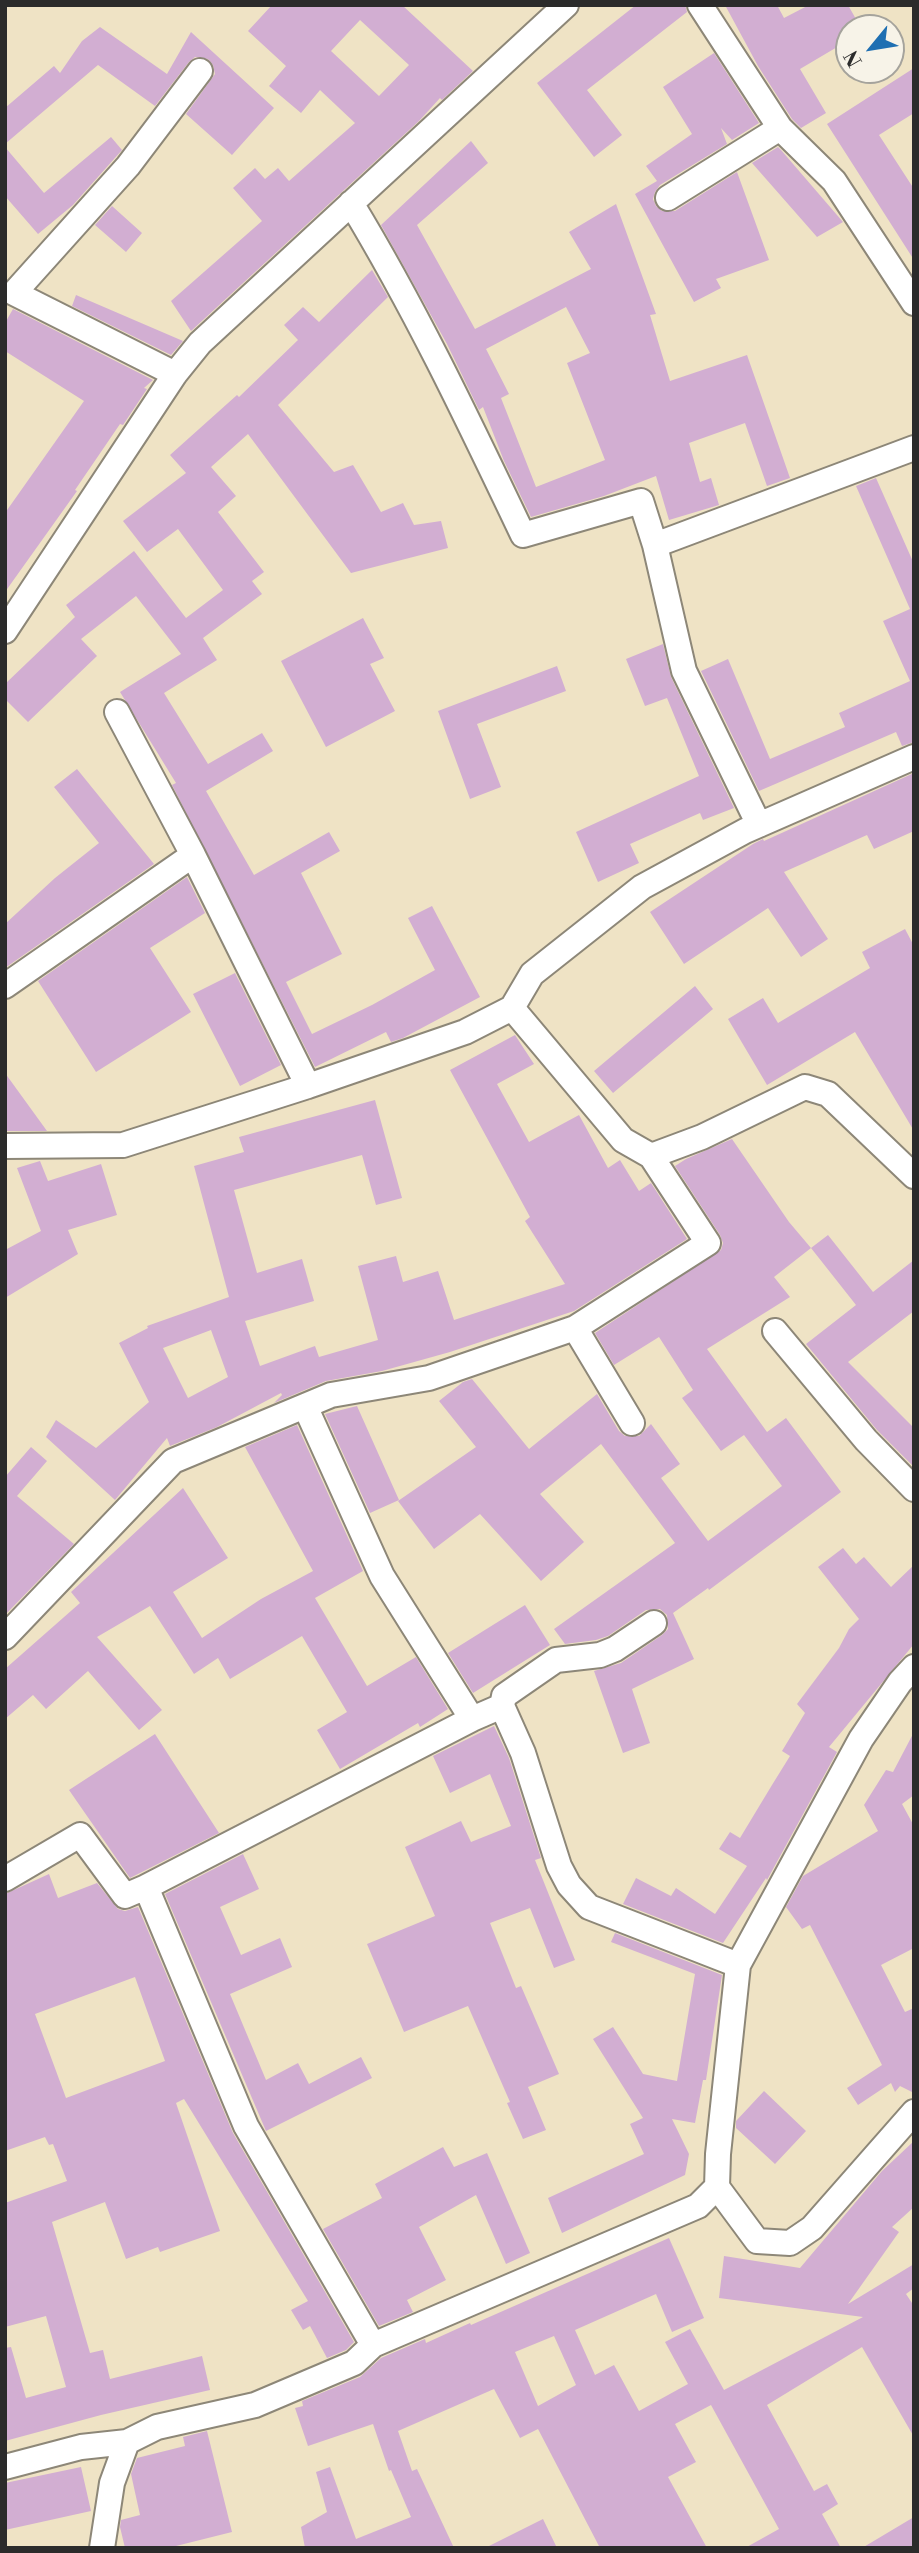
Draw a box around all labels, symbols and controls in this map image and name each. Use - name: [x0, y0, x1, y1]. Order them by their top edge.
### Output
- north arrow: [835, 14, 905, 84]
- text: N: [839, 46, 868, 71]

